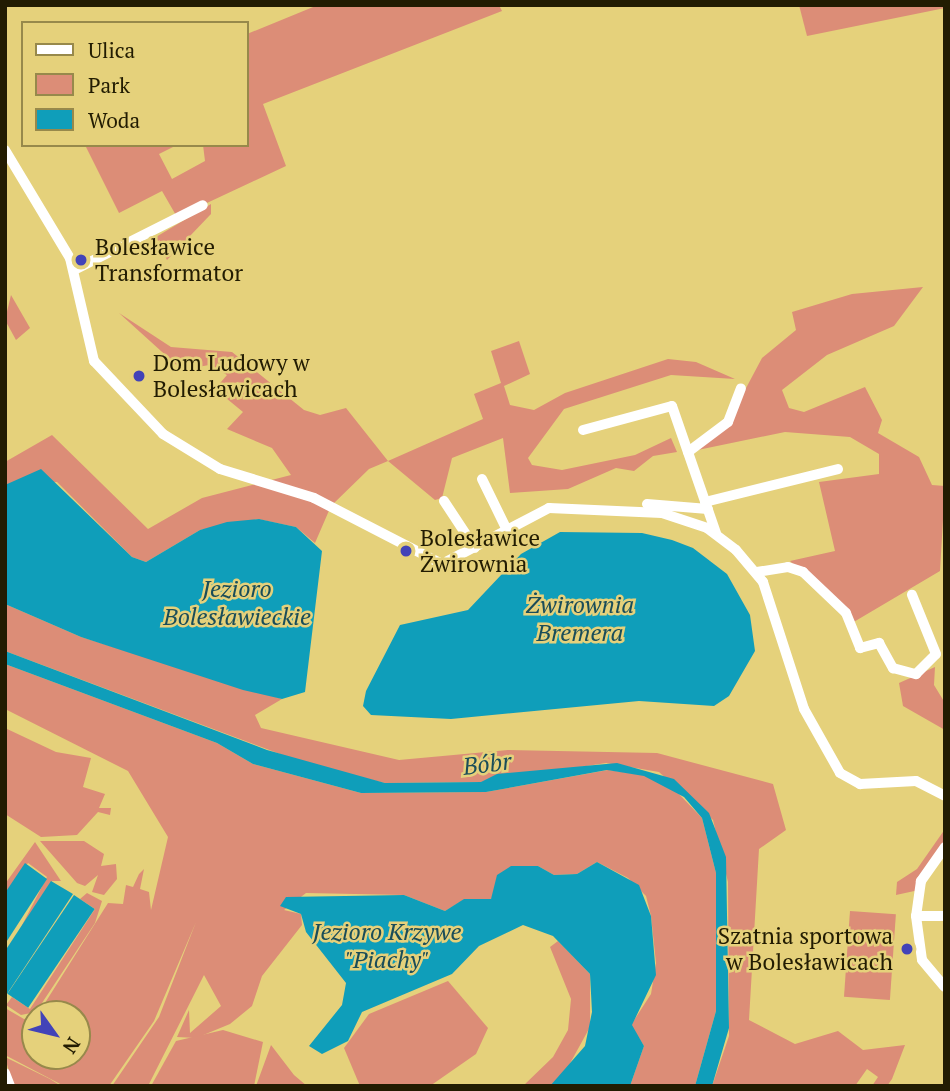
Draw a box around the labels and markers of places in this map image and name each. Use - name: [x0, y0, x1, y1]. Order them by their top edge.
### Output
- place label: Bolesławice Transformator: [95, 233, 243, 287]
- marker: Bolesławice Transformator: [73, 252, 89, 268]
- place label: Dom Ludowy w Bolesławicach: [153, 349, 310, 403]
- marker: Dom Ludowy w Bolesławicach: [131, 368, 147, 384]
- place label: Bolesławice Żwirownia: [420, 524, 540, 578]
- marker: Bolesławice Żwirownia: [398, 543, 414, 559]
- place label: Szatnia sportowa w Bolesławicach: [718, 922, 893, 976]
- marker: Szatnia sportowa w Bolesławicach: [899, 941, 915, 957]

